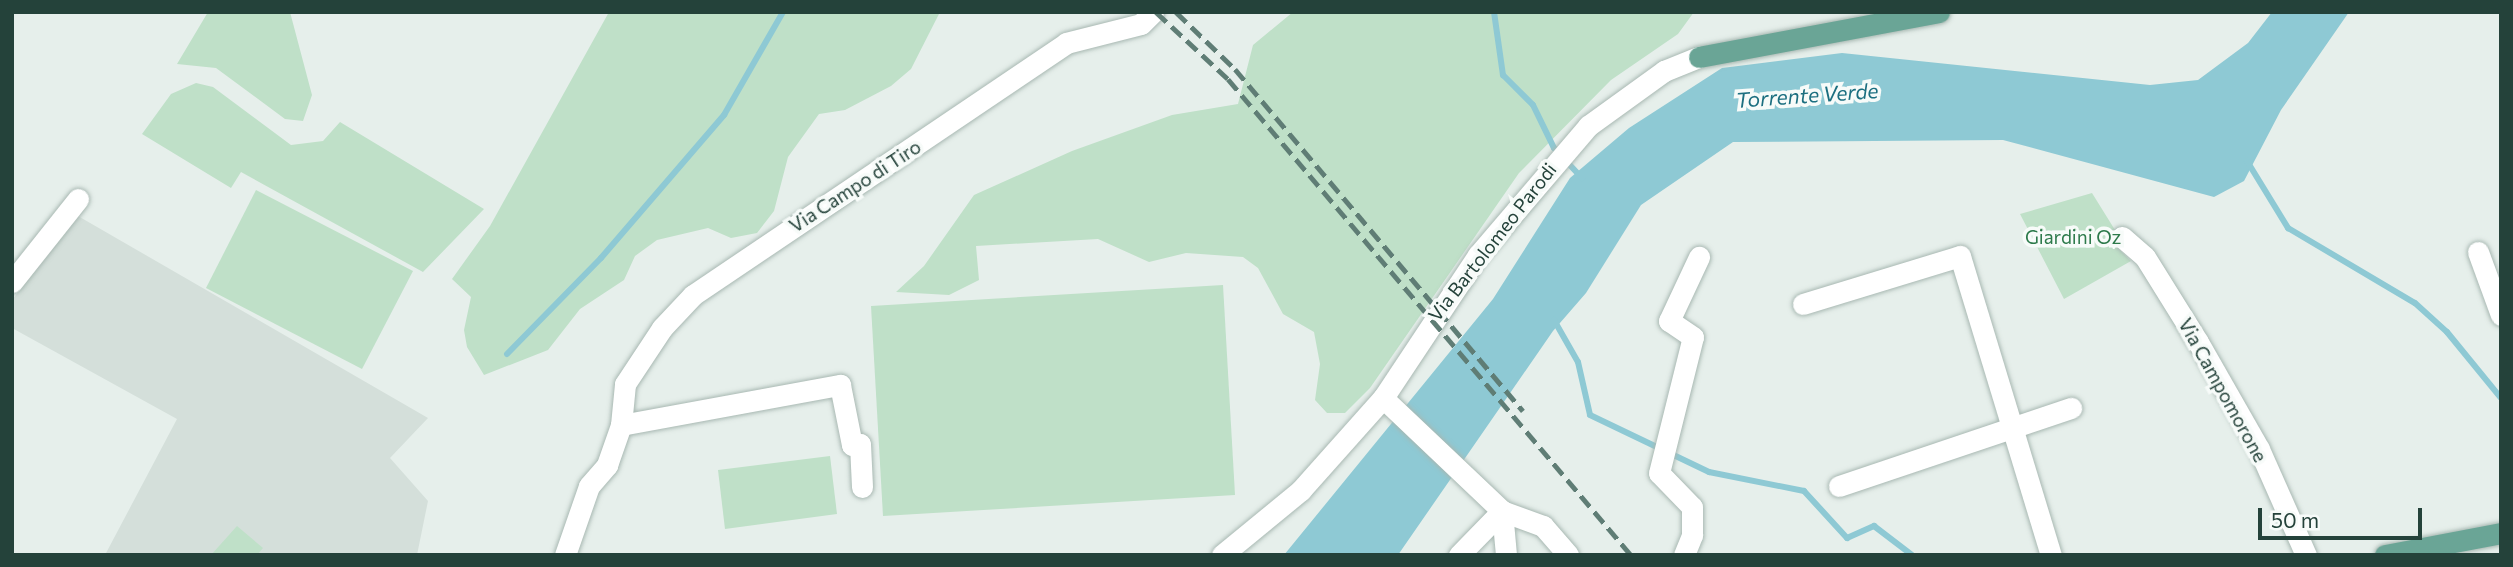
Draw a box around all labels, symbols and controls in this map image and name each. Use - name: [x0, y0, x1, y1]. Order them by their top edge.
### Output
- water label: Torrente Verde: [1735, 77, 1879, 113]
- street label: Via Campo di Tiro: [785, 135, 925, 237]
- street label: Via Bartolomeo Parodi: [1423, 158, 1561, 326]
- park label: Giardini Oz: [2025, 226, 2121, 248]
- street label: Via Campomorone: [2174, 314, 2272, 466]
- scale bar: [2261, 494, 2426, 538]
- text: 50 m: [2271, 507, 2319, 532]

